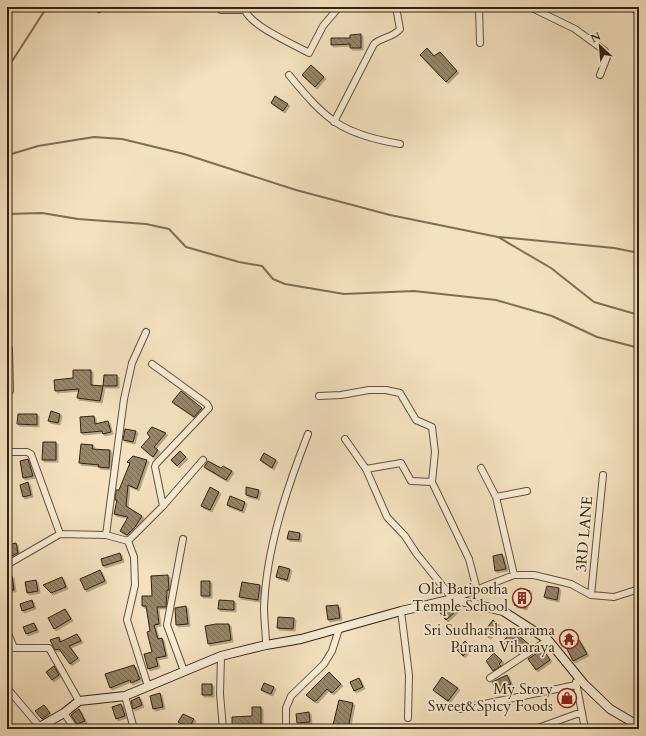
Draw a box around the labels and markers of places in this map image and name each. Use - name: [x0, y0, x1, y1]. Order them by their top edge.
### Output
- place label: Old Batipotha Temple School: [412, 579, 509, 616]
- building icon: Old Batipotha Temple School: [511, 587, 533, 609]
- place label: Sri Sudharshanarama Purana Viharaya: [424, 620, 556, 657]
- temple icon: Sri Sudharshanarama Purana Viharaya: [558, 628, 580, 650]
- place label: My Story Sweet&Spicy Foods: [428, 679, 553, 716]
- shop icon: My Story Sweet&Spicy Foods: [556, 687, 578, 709]

